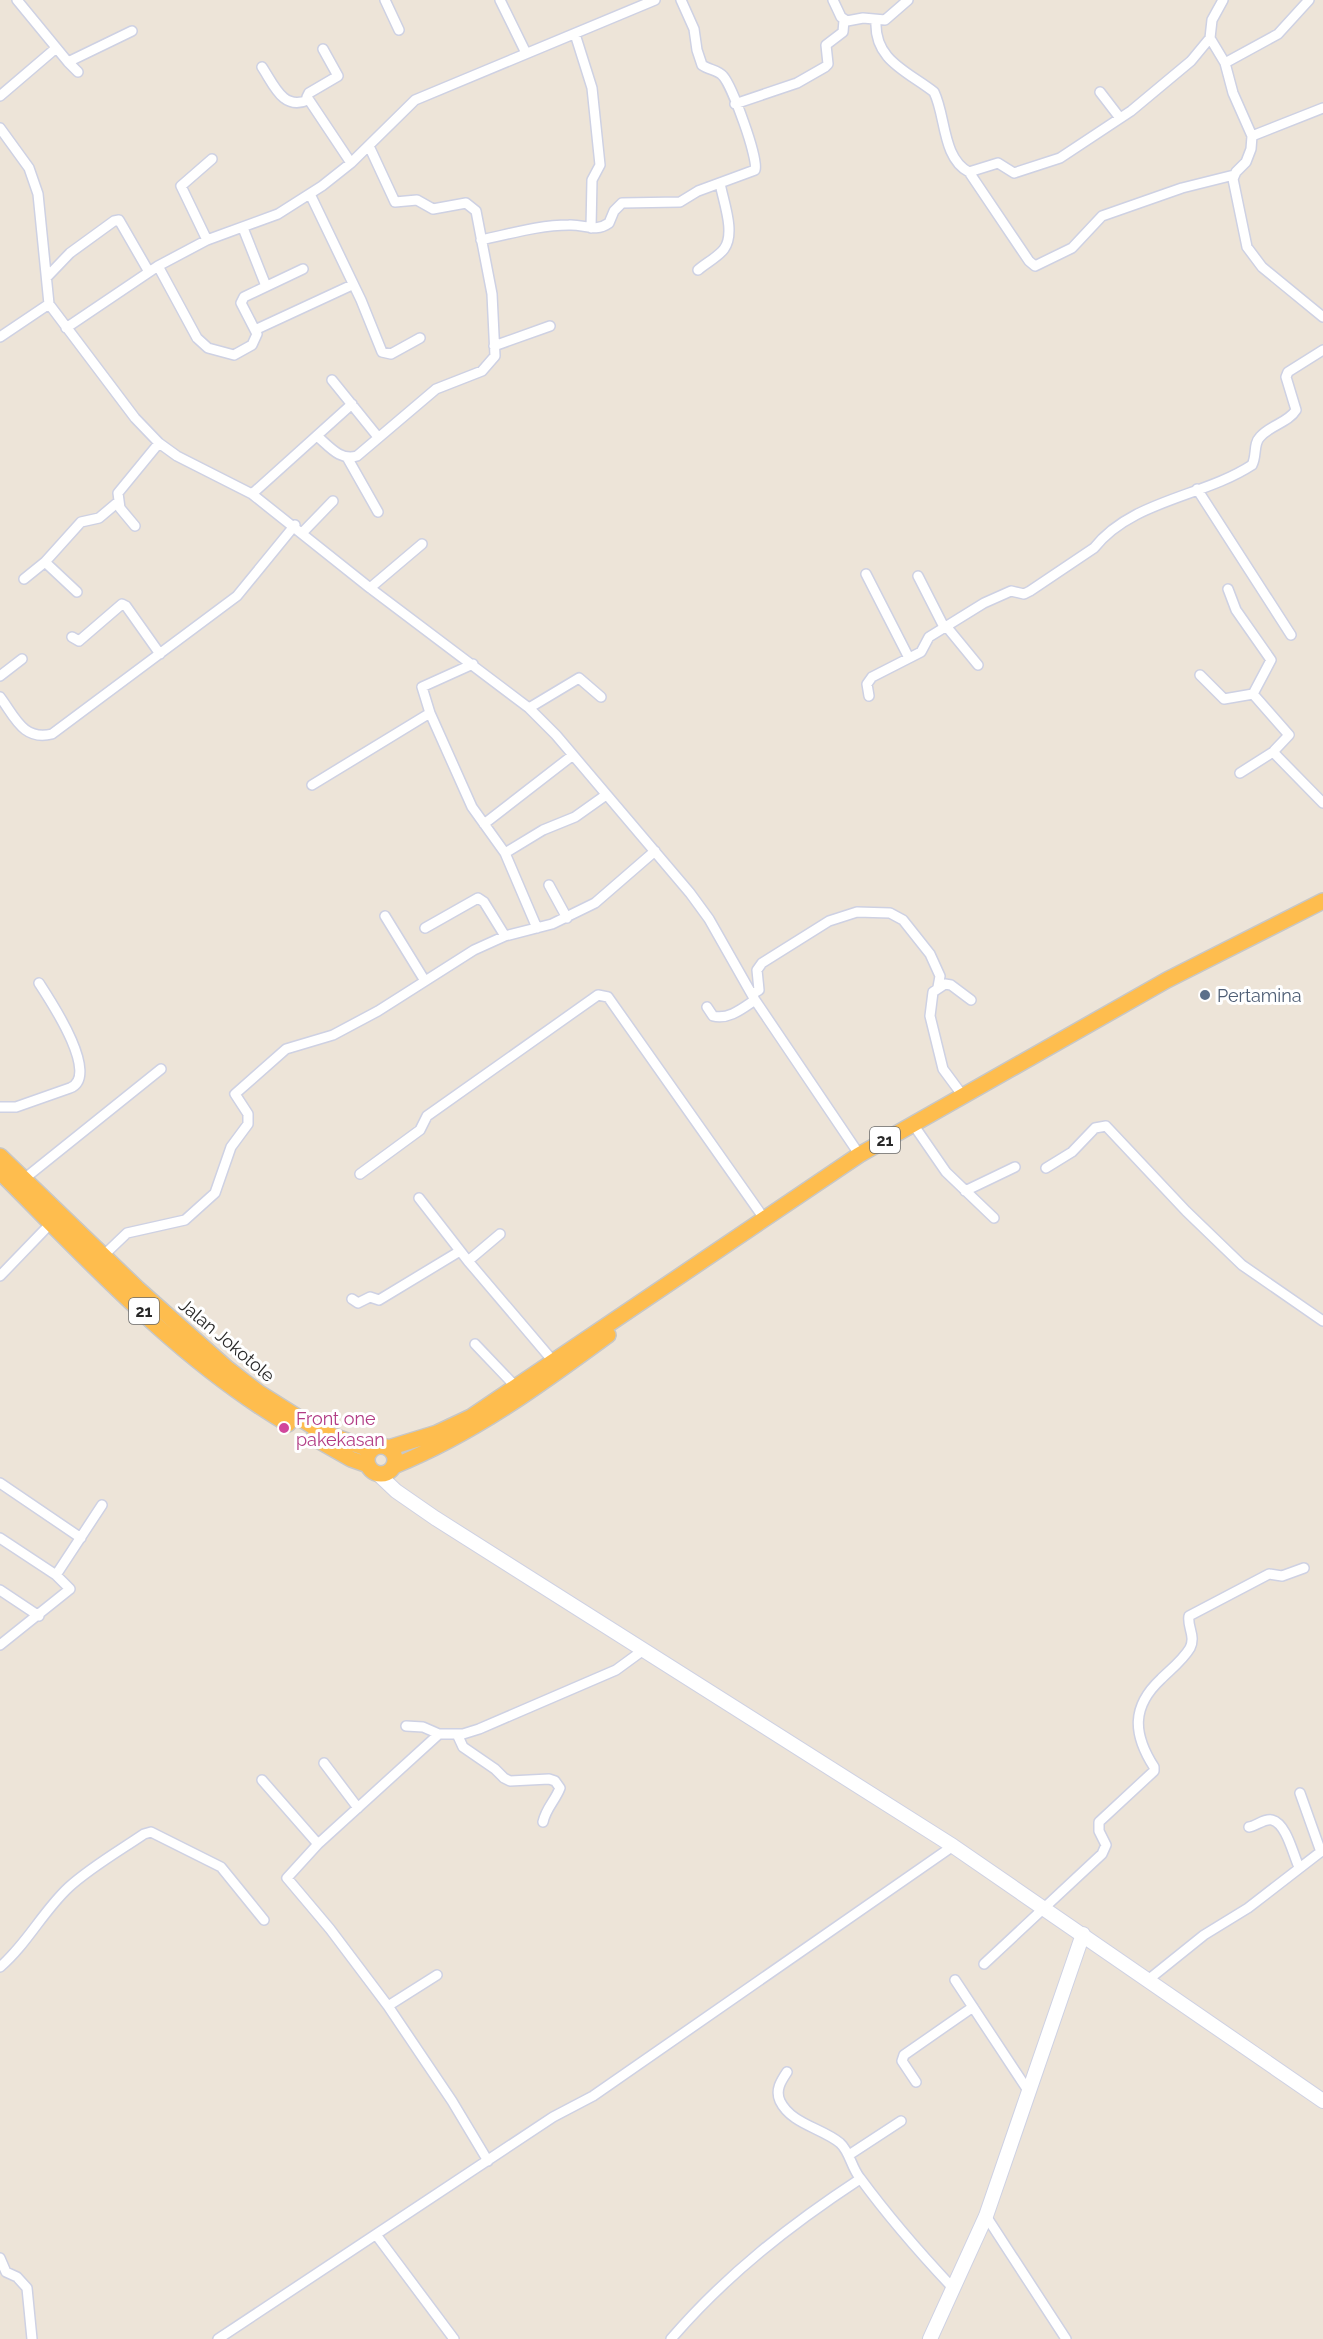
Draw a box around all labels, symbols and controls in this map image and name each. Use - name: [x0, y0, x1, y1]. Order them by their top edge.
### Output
- place label: Pertamina: [1217, 985, 1302, 1006]
- marker: Pertamina: [1198, 988, 1212, 1002]
- road number: 21: [870, 1127, 900, 1153]
- street label: Jalan Jokotole: [175, 1294, 279, 1386]
- road number: 21: [129, 1298, 159, 1324]
- place label: Front one pakekasan: [296, 1408, 385, 1450]
- marker: Front one pakekasan: [277, 1421, 291, 1435]

